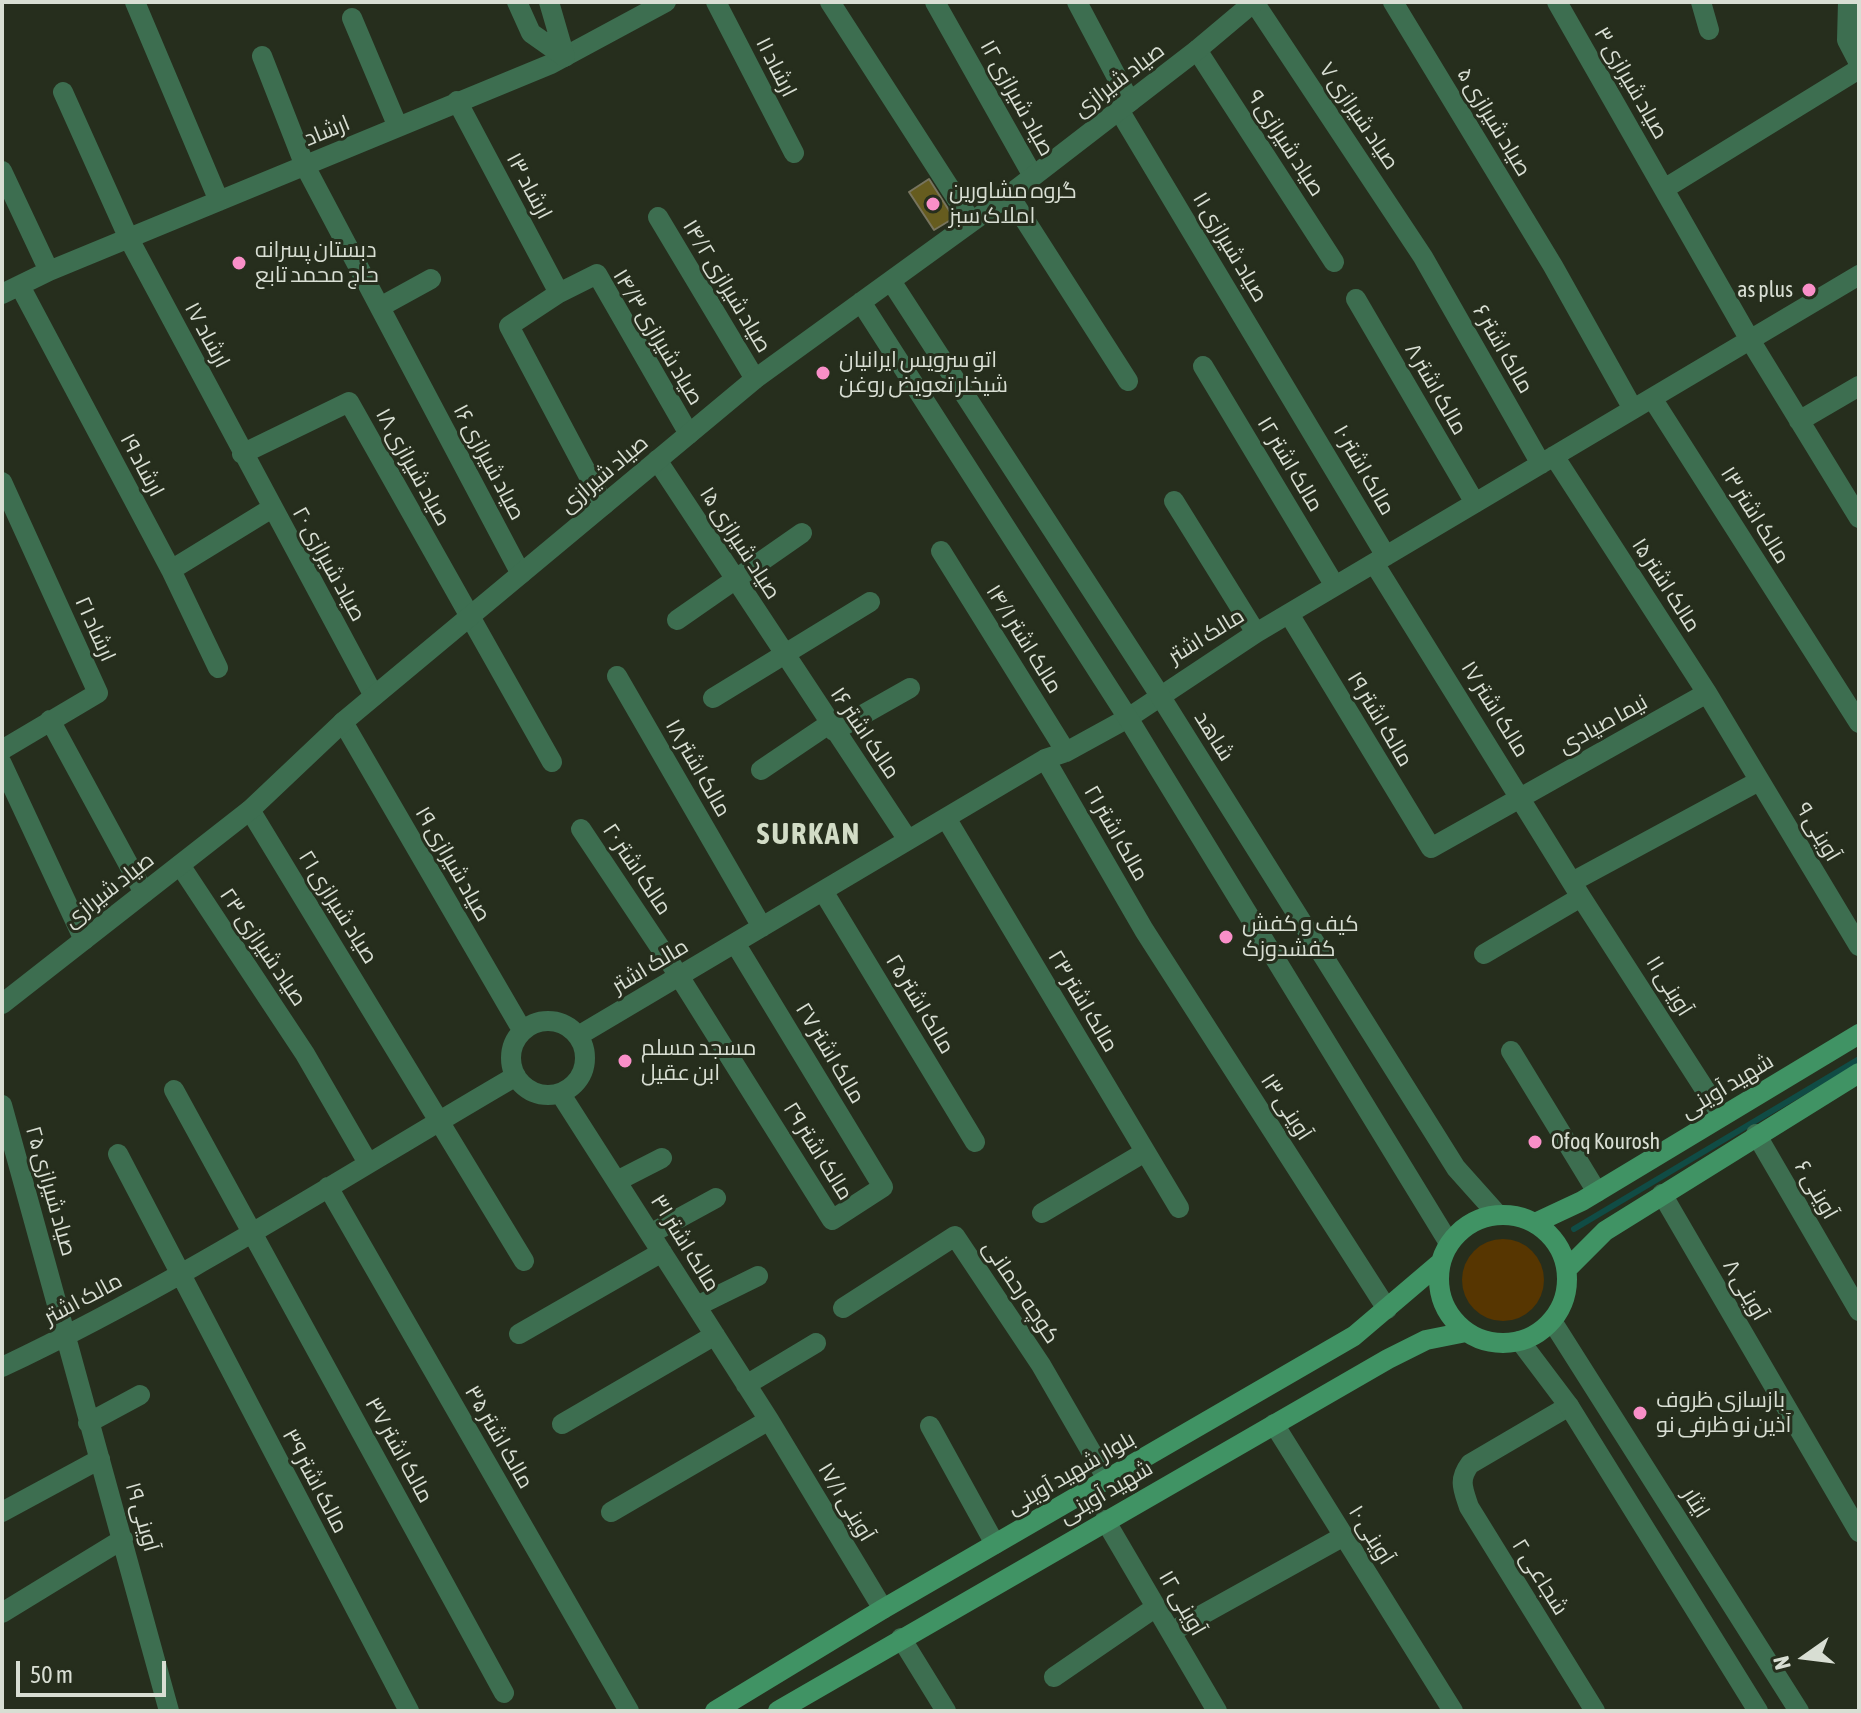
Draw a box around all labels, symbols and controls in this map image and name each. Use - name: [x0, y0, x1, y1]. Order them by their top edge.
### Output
- street label: صیاد شیرازی ۳: [1588, 22, 1674, 144]
- street label: ارشاد ۱۱: [750, 33, 802, 101]
- street label: صیاد شیرازی ۱۲: [974, 35, 1060, 161]
- street label: صیاد شیرازی: [1068, 37, 1170, 123]
- street label: صیاد شیرازی ۷: [1313, 57, 1405, 175]
- street label: صیاد شیرازی ۵: [1451, 63, 1537, 181]
- street label: صیاد شیرازی ۹: [1242, 85, 1330, 201]
- street label: ارشاد: [300, 110, 354, 152]
- street label: ارشاد ۱۳: [501, 148, 557, 224]
- place label: گروه مشاورین املاک سبز: [949, 178, 1077, 230]
- street label: صیاد شیرازی ۱۱: [1187, 187, 1273, 307]
- marker: گروه مشاورین املاک سبز: [924, 195, 942, 213]
- street label: صیاد شیرازی ۱۴/۲: [677, 215, 777, 357]
- place label: دبستان پسرانه حاج محمد تابع: [255, 237, 379, 288]
- marker: دبستان پسرانه حاج محمد تابع: [230, 254, 248, 272]
- street label: صیاد شیرازی ۱۴/۳: [607, 264, 709, 410]
- place label: as plus: [1737, 277, 1793, 303]
- marker: as plus: [1800, 281, 1818, 299]
- street label: ارشاد ۱۷: [179, 298, 235, 372]
- street label: مالک اشتر ۶: [1467, 300, 1539, 398]
- street label: مالک اشتر ۸: [1399, 338, 1473, 440]
- place label: اتو سرویس ایرانیان شیخلر تعویض روغن: [839, 347, 1008, 398]
- marker: اتو سرویس ایرانیان شیخلر تعویض روغن: [814, 364, 832, 382]
- street label: صیاد شیرازی ۱۶: [447, 399, 531, 525]
- street label: صیاد شیرازی ۱۸: [370, 403, 456, 531]
- street label: مالک اشتر ۱۲: [1251, 412, 1329, 516]
- street label: مالک اشتر ۱۰: [1328, 420, 1400, 520]
- street label: ارشاد ۱۹: [114, 429, 170, 501]
- street label: صیاد شیرازی: [554, 429, 654, 519]
- street label: مالک اشتر ۱۳: [1715, 462, 1795, 568]
- street label: صیاد شیرازی ۱۵: [694, 482, 786, 604]
- street label: صیاد شیرازی ۲۰: [287, 502, 371, 626]
- street label: مالک اشتر ۱۵: [1626, 533, 1706, 637]
- street label: مالک اشتر ۱۴/۱: [980, 580, 1068, 698]
- street label: ارشاد ۲۱: [69, 592, 121, 666]
- street label: مالک اشتر: [1163, 602, 1249, 670]
- street label: مالک اشتر ۱۷: [1455, 656, 1535, 762]
- street label: مالک اشتر ۱۹: [1341, 667, 1419, 771]
- street label: مالک اشتر ۱۶: [825, 682, 905, 784]
- street label: نیما صیادی: [1554, 689, 1652, 759]
- street label: شاهد: [1189, 706, 1239, 766]
- street label: مالک اشتر ۱۸: [659, 714, 737, 822]
- street label: مالک اشتر ۲۱: [1078, 780, 1154, 886]
- street label: ۹ آوینی: [1790, 798, 1846, 866]
- street label: صیاد شیرازی ۱۹: [409, 802, 497, 926]
- district label: SURKAN: [757, 817, 861, 853]
- street label: مالک اشتر ۲۰: [597, 818, 677, 920]
- street label: صیاد شیرازی ۲۱: [293, 845, 383, 969]
- street label: صیاد شیرازی: [59, 847, 159, 933]
- street label: صیاد شیرازی ۲۳: [214, 883, 312, 1011]
- place label: کیف و کفش کفشدوزک: [1242, 911, 1359, 962]
- marker: کیف و کفش کفشدوزک: [1217, 928, 1235, 946]
- street label: مالک اشتر: [607, 933, 693, 999]
- street label: مالک اشتر ۲۳: [1042, 945, 1124, 1057]
- street label: مالک اشتر ۲۵: [880, 949, 960, 1059]
- street label: ۱۱ آوینی: [1640, 951, 1698, 1021]
- street label: مالک اشتر ۲۷: [790, 998, 870, 1108]
- place label: مسجد مسلم ابن عقیل: [641, 1035, 756, 1086]
- street label: شهید آوینی: [1676, 1048, 1778, 1124]
- marker: مسجد مسلم ابن عقیل: [616, 1052, 634, 1070]
- street label: آوینی ۱۳: [1255, 1069, 1317, 1145]
- street label: مالک اشتر ۲۹: [777, 1097, 859, 1205]
- street label: صیاد شیرازی ۲۵: [20, 1123, 82, 1259]
- place label: Ofoq Kourosh: [1551, 1129, 1660, 1155]
- marker: Ofoq Kourosh: [1526, 1133, 1544, 1151]
- street label: ۶ آوینی: [1789, 1156, 1843, 1224]
- street label: مالک اشتر ۳۱: [645, 1190, 725, 1296]
- street label: کوچه رحمانی: [977, 1235, 1065, 1349]
- street label: ۸ آوینی: [1717, 1255, 1773, 1325]
- street label: مالک اشتر: [39, 1267, 127, 1331]
- street label: مالک اشتر ۳۵: [459, 1381, 539, 1493]
- place label: بازسازی ظروف آذین نو ظرفی نو: [1656, 1387, 1791, 1438]
- street label: مالک اشتر ۳۷: [359, 1393, 439, 1507]
- marker: بازسازی ظروف آذین نو ظرفی نو: [1631, 1404, 1649, 1422]
- street label: مالک اشتر ۳۹: [277, 1424, 353, 1538]
- street label: بلوار شهید آوینی: [1002, 1426, 1140, 1520]
- street label: شهید آوینی: [1055, 1455, 1157, 1529]
- street label: آوینی ۱۷/۱: [812, 1458, 880, 1546]
- street label: آوینی ۱۹: [120, 1479, 164, 1555]
- street label: ایثار: [1677, 1483, 1715, 1523]
- street label: ۱۰ آوینی: [1343, 1500, 1399, 1570]
- street label: شجاعی ۲: [1506, 1534, 1574, 1620]
- street label: ۱۲ آوینی: [1153, 1566, 1211, 1640]
- north arrow: [1765, 1617, 1845, 1697]
- scale bar: [20, 1645, 170, 1695]
- text: N: [1768, 1653, 1796, 1672]
- text: 50 m: [30, 1661, 73, 1688]

